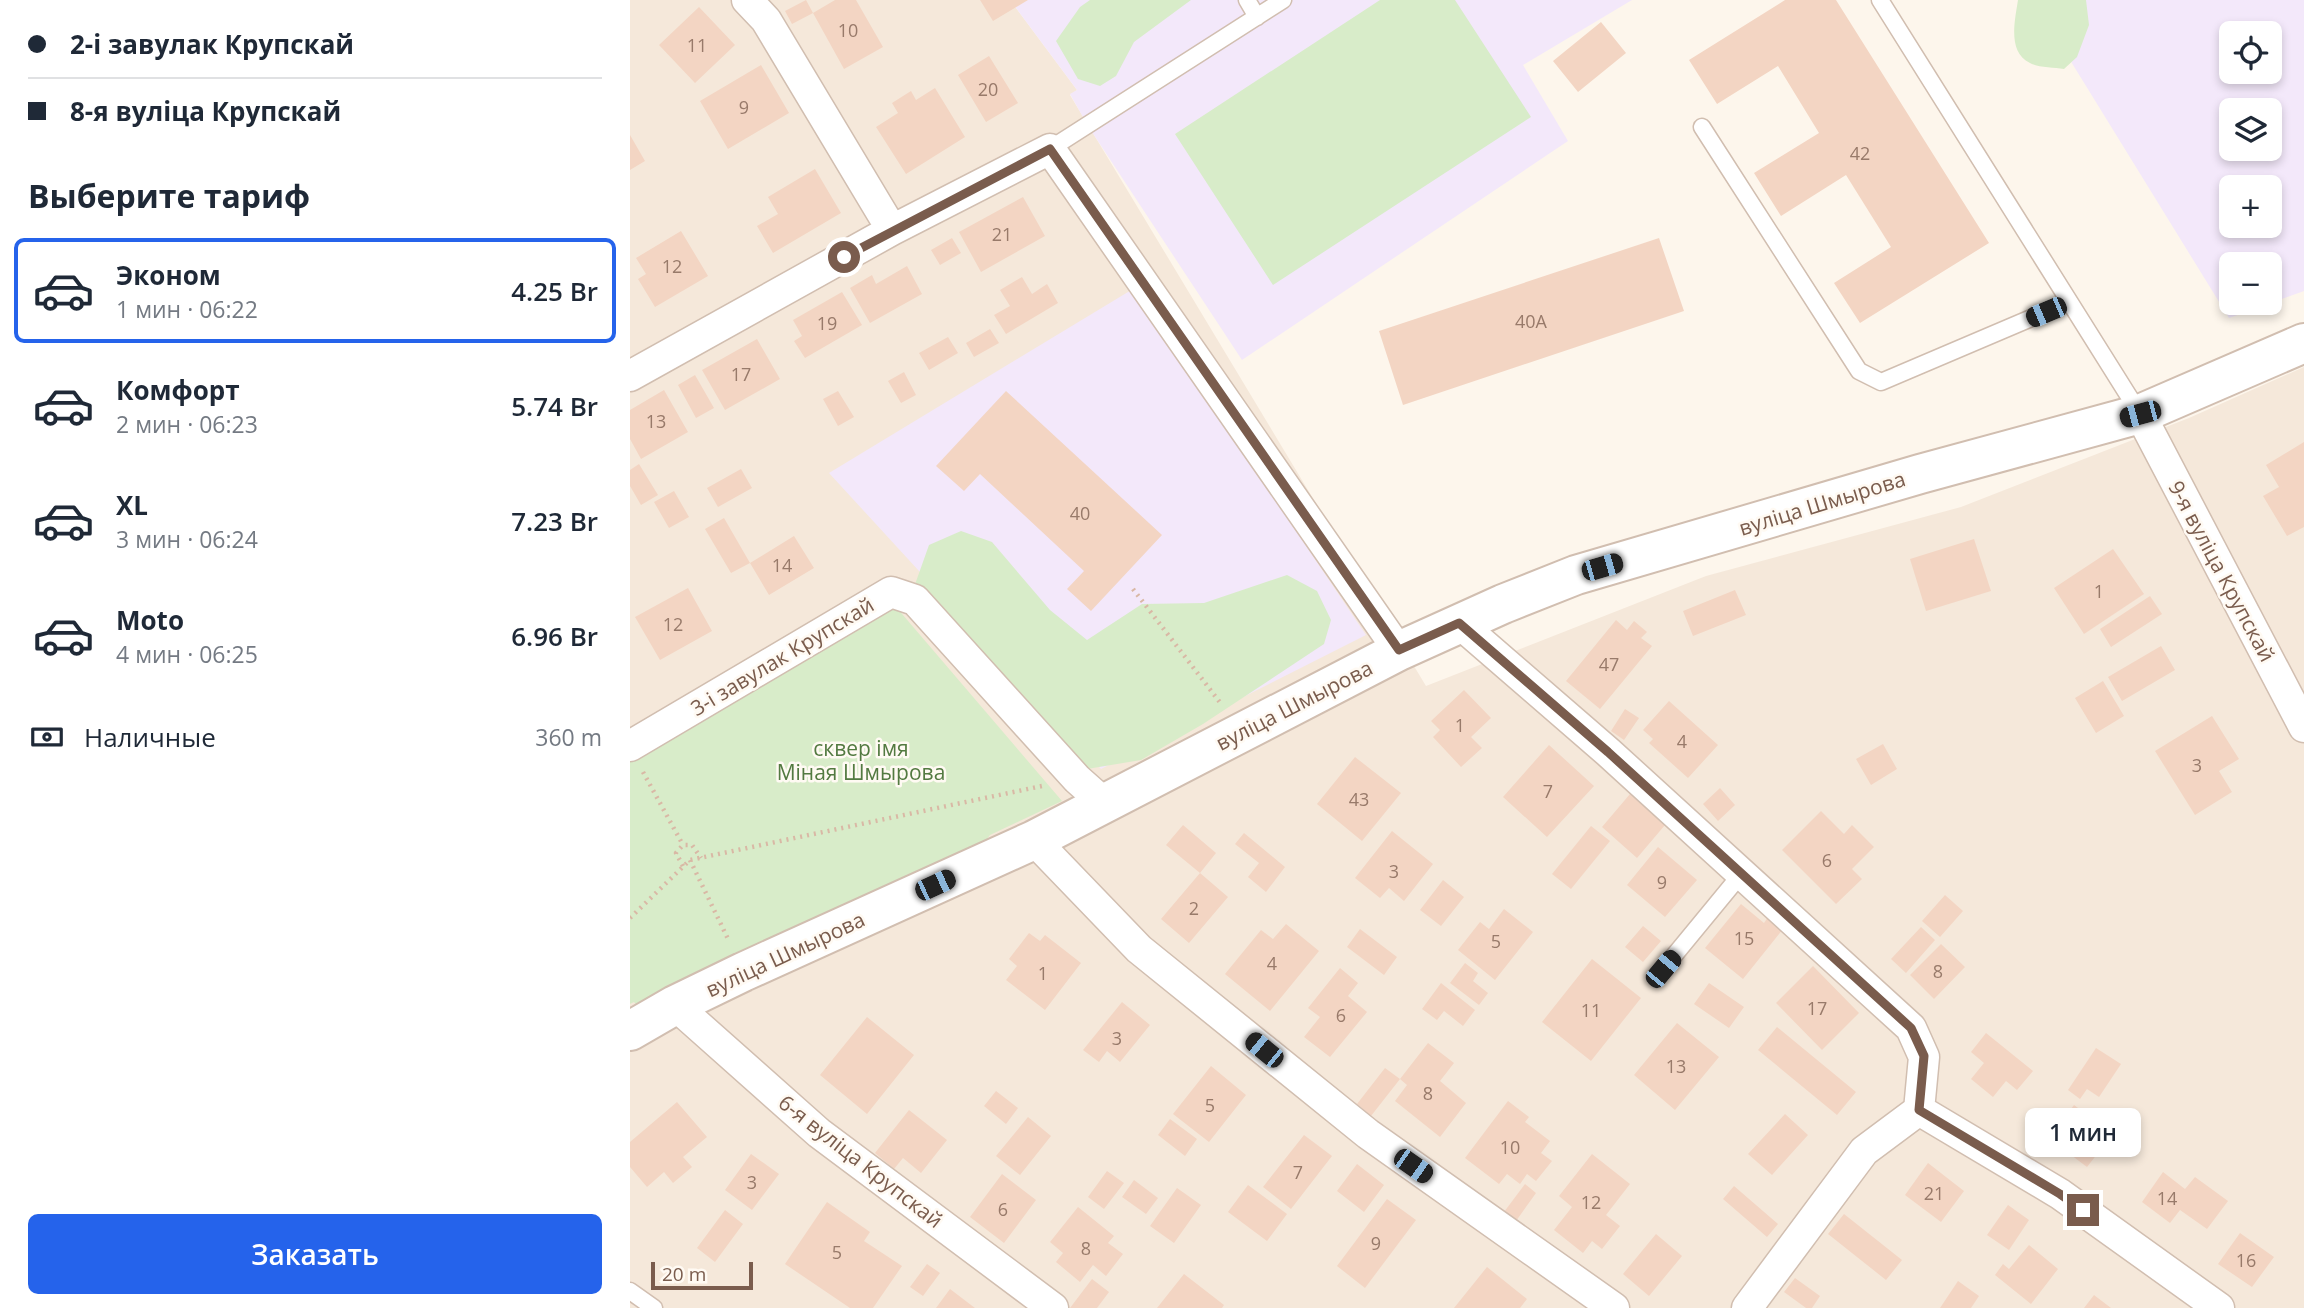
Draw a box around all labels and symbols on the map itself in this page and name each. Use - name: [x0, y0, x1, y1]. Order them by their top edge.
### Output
- house number: 10: [838, 18, 858, 42]
- house number: 11: [687, 33, 707, 57]
- house number: 20: [978, 77, 998, 101]
- house number: 9: [739, 95, 749, 119]
- house number: 42: [1850, 141, 1870, 165]
- house number: 21: [992, 222, 1012, 246]
- route start: [828, 241, 860, 273]
- house number: 12: [662, 254, 682, 278]
- car: [2023, 294, 2070, 330]
- house number: 40А: [1515, 309, 1548, 333]
- house number: 19: [817, 311, 837, 335]
- house number: 17: [731, 362, 751, 386]
- car: [2117, 398, 2164, 430]
- house number: 13: [646, 409, 666, 433]
- street label: вуліца Шмырова: [1735, 464, 1909, 542]
- street label: 9-я вуліца Крупскай: [2162, 476, 2282, 666]
- house number: 40: [1070, 501, 1090, 525]
- car: [1579, 551, 1626, 583]
- house number: 14: [772, 553, 792, 577]
- house number: 1: [2094, 579, 2104, 603]
- street label: 3-і завулак Крупскай: [685, 590, 879, 722]
- house number: 12: [663, 612, 683, 636]
- house number: 47: [1599, 652, 1619, 676]
- street label: вуліца Шмырова: [1211, 653, 1377, 757]
- house number: 1: [1455, 713, 1465, 737]
- house number: 4: [1677, 729, 1687, 753]
- park label: сквер імя Міная Шмырова: [777, 734, 945, 786]
- house number: 3: [2192, 753, 2202, 777]
- house number: 7: [1543, 779, 1553, 803]
- house number: 43: [1349, 787, 1369, 811]
- house number: 6: [1822, 848, 1832, 872]
- house number: 3: [1389, 859, 1399, 883]
- car: [912, 867, 959, 903]
- house number: 9: [1657, 870, 1667, 894]
- house number: 2: [1189, 896, 1199, 920]
- street label: вуліца Шмырова: [701, 905, 869, 1003]
- house number: 15: [1734, 926, 1754, 950]
- house number: 5: [1491, 929, 1501, 953]
- car: [1642, 946, 1685, 992]
- house number: 4: [1267, 951, 1277, 975]
- house number: 8: [1933, 959, 1943, 983]
- house number: 1: [1038, 961, 1048, 985]
- house number: 17: [1807, 996, 1827, 1020]
- house number: 11: [1581, 998, 1601, 1022]
- house number: 6: [1336, 1003, 1346, 1027]
- house number: 3: [1112, 1026, 1122, 1050]
- car: [1242, 1029, 1287, 1071]
- house number: 13: [1666, 1054, 1686, 1078]
- house number: 8: [1423, 1081, 1433, 1105]
- street label: 6-я вуліца Крупскай: [773, 1088, 949, 1234]
- house number: 5: [1205, 1093, 1215, 1117]
- callout: 1 мин: [2025, 1108, 2141, 1158]
- house number: 10: [1500, 1135, 1520, 1159]
- car: [1390, 1145, 1437, 1187]
- house number: 7: [1293, 1160, 1303, 1184]
- house number: 3: [747, 1170, 757, 1194]
- house number: 21: [1924, 1181, 1944, 1205]
- house number: 14: [2157, 1186, 2177, 1210]
- house number: 12: [1581, 1190, 1601, 1214]
- route end: [2067, 1194, 2099, 1226]
- house number: 6: [998, 1197, 1008, 1221]
- house number: 9: [1371, 1231, 1381, 1255]
- house number: 8: [1081, 1236, 1091, 1260]
- house number: 5: [832, 1240, 842, 1264]
- house number: 16: [2236, 1248, 2256, 1272]
- scale bar: [651, 1259, 752, 1291]

